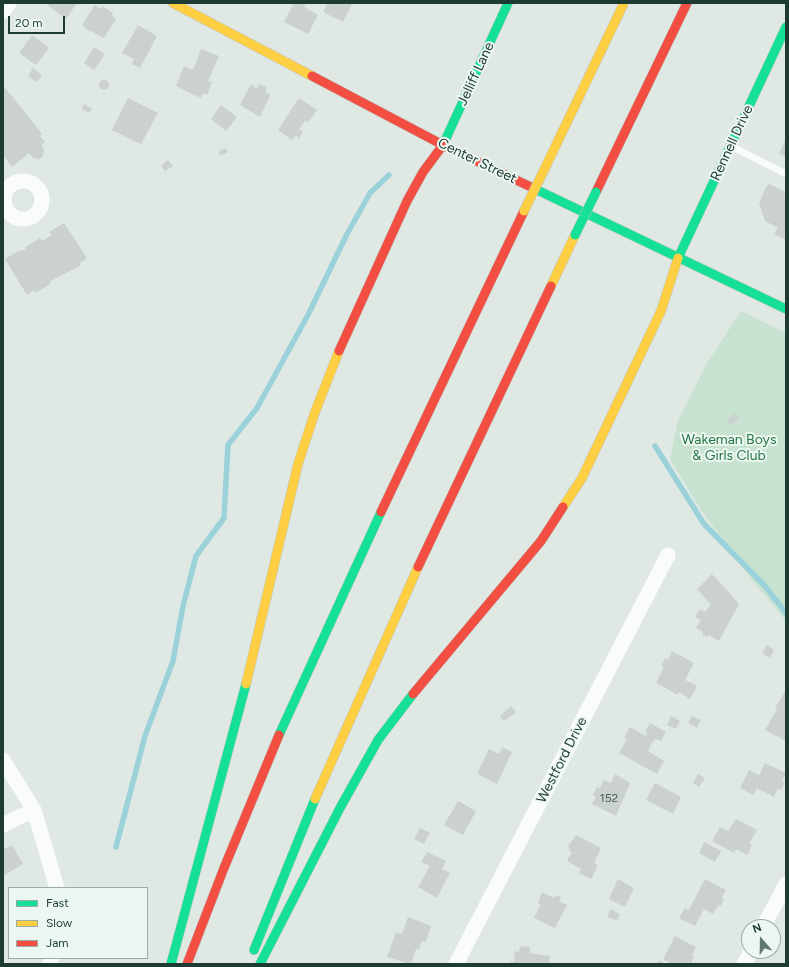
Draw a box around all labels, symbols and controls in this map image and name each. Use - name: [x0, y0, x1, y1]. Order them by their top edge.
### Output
- scale bar: [10, 8, 67, 34]
- text: 20 m: [15, 16, 43, 30]
- street label: Jelliff Lane: [454, 40, 498, 108]
- street label: Rennell Drive: [707, 102, 757, 184]
- street label: Center Street: [435, 135, 519, 187]
- park label: Wakeman Boys & Girls Club: [682, 432, 776, 464]
- street label: Westford Drive: [533, 714, 591, 806]
- house number: 152: [600, 791, 618, 805]
- legend: [8, 887, 148, 959]
- text: Fast: [46, 896, 69, 910]
- text: Slow: [46, 916, 72, 930]
- north arrow: [741, 919, 781, 959]
- text: N: [751, 921, 763, 936]
- text: Jam: [46, 936, 69, 950]

